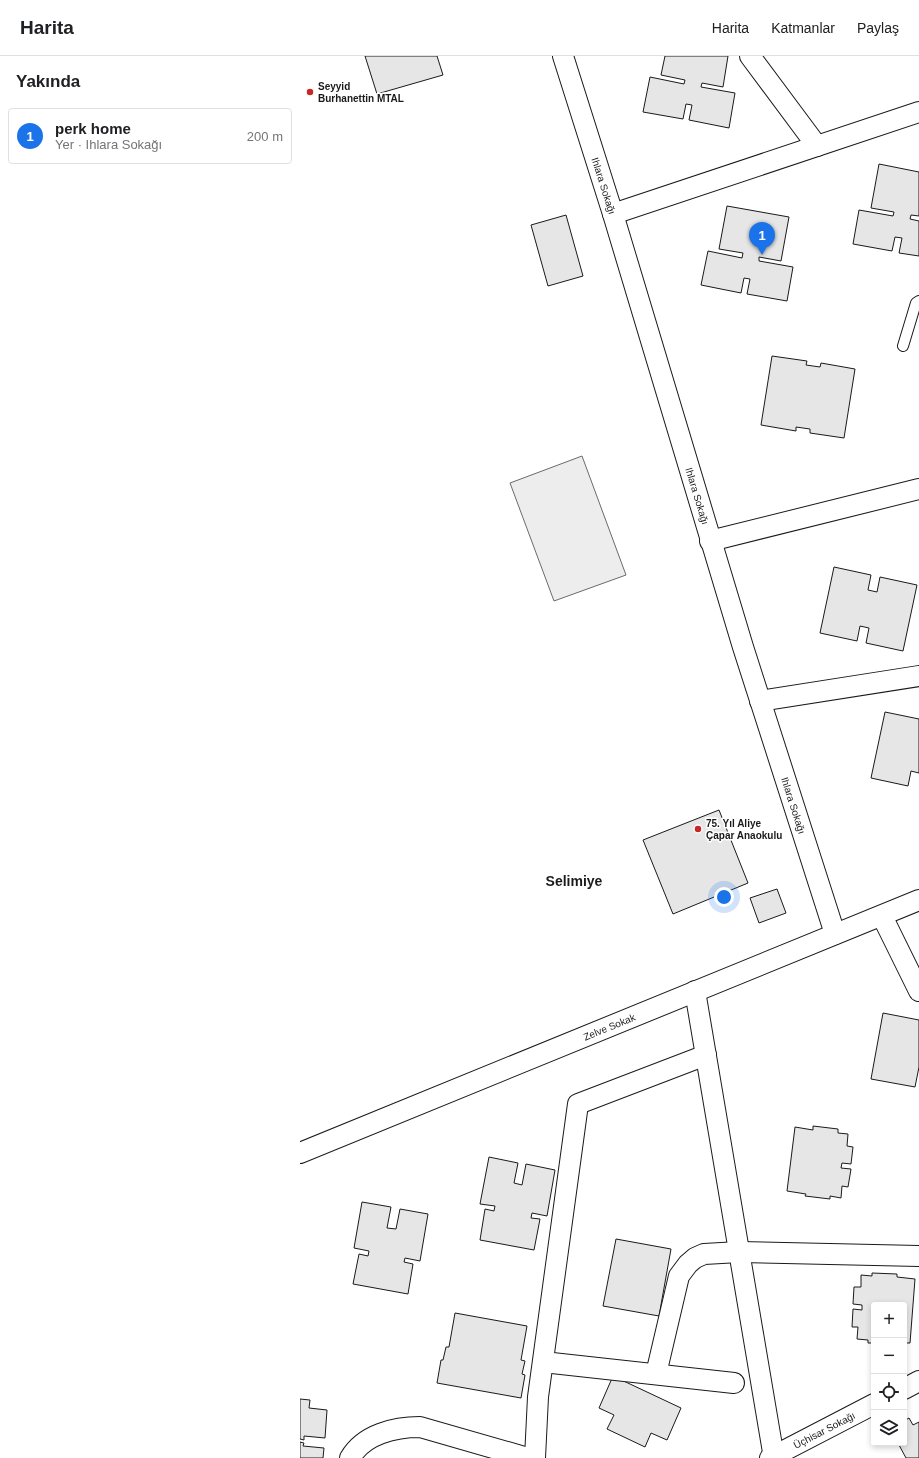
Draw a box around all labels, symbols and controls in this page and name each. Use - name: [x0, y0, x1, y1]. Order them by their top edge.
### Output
- text: Harita: [20, 17, 74, 38]
- text: Harita: [712, 20, 749, 36]
- text: Katmanlar: [771, 20, 835, 36]
- text: Paylaş: [857, 20, 899, 36]
- text: Yakında: [16, 72, 80, 91]
- place label: Seyyid Burhanettin MTAL: [318, 81, 404, 104]
- marker: Seyyid Burhanettin MTAL: [305, 87, 315, 97]
- text: perk home: [55, 120, 131, 137]
- text: 1: [26, 129, 34, 144]
- text: 200 m: [247, 129, 283, 144]
- text: Yer · Ihlara Sokağı: [55, 137, 162, 152]
- street label: Ihlara Sokağı: [590, 156, 618, 215]
- pin: 1: [749, 222, 775, 255]
- street label: Ihlara Sokağı: [684, 466, 711, 526]
- street label: Ihlara Sokağı: [779, 775, 808, 835]
- place label: 75. Yıl Aliye Çapar Anaokulu: [706, 818, 782, 841]
- marker: 75. Yıl Aliye Çapar Anaokulu: [693, 824, 703, 834]
- district label: Selimiye: [546, 873, 603, 889]
- your location: [714, 887, 734, 907]
- street label: Zelve Sokak: [582, 1011, 638, 1042]
- map controls: [871, 1302, 907, 1446]
- button: +: [871, 1302, 907, 1338]
- button: −: [871, 1338, 907, 1374]
- button: locate: [871, 1374, 907, 1410]
- street label: Üçhisar Sokağı: [791, 1409, 857, 1450]
- button: layers: [871, 1410, 907, 1446]

